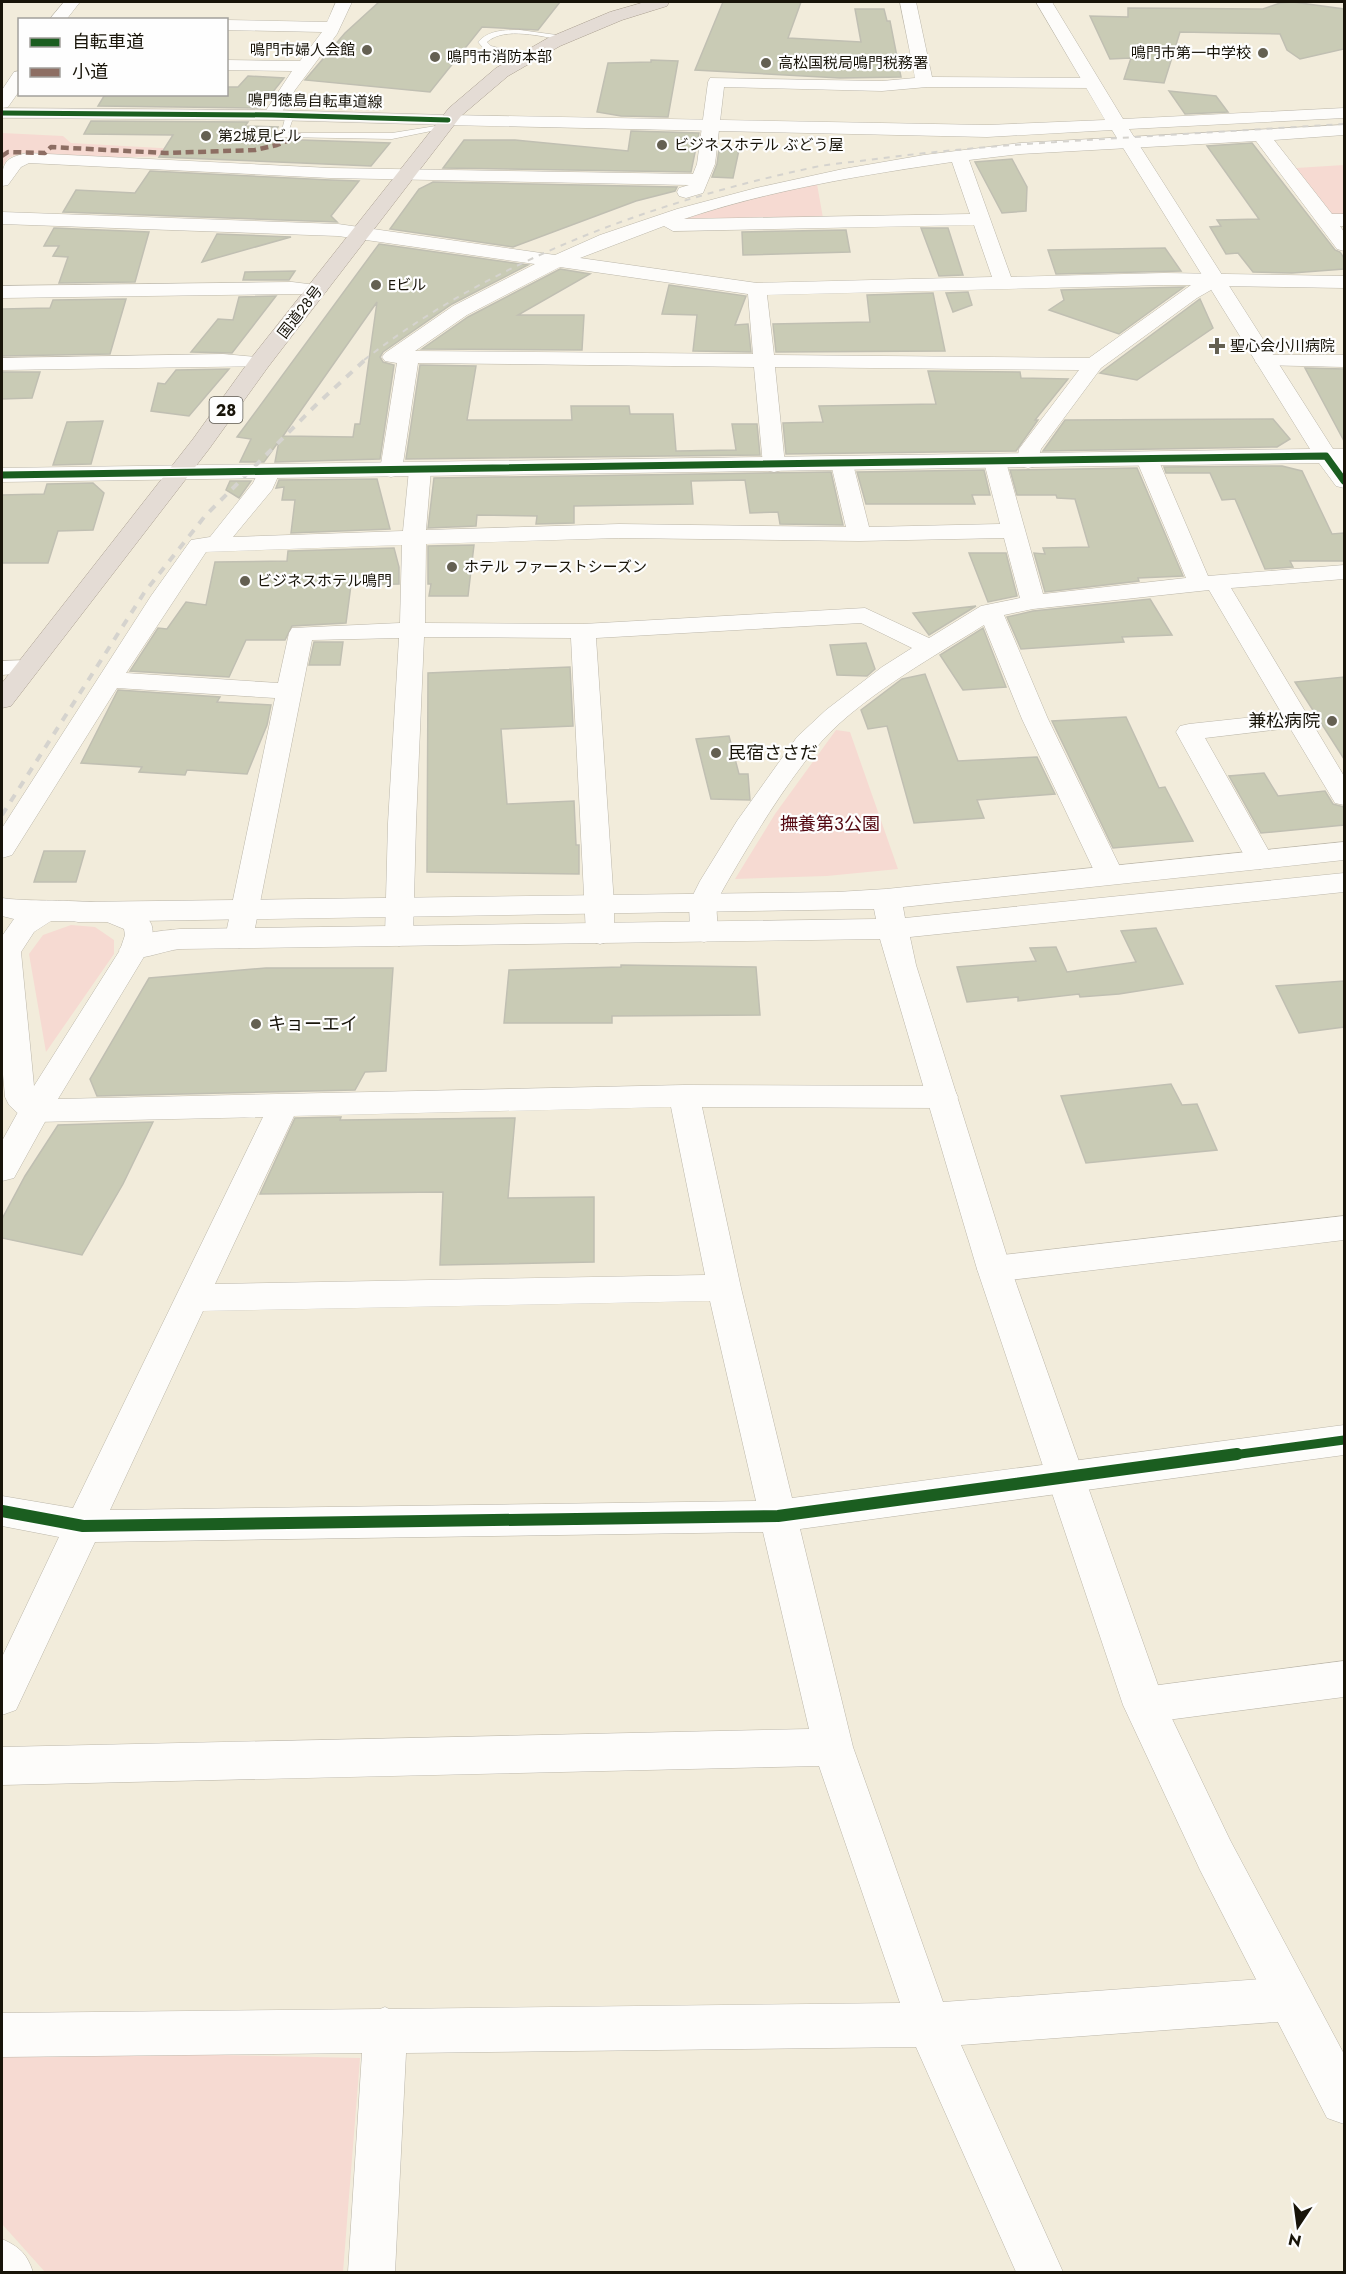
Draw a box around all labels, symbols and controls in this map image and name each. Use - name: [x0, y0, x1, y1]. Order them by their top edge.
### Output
- legend: [18, 18, 228, 96]
- text: 自転車道: [72, 29, 144, 55]
- place label: 鳴門市婦人会館: [250, 39, 355, 61]
- place label: 鳴門市第一中学校: [1131, 42, 1251, 64]
- marker: 鳴門市婦人会館: [360, 43, 374, 57]
- place label: 鳴門市消防本部: [447, 46, 552, 68]
- marker: 鳴門市第一中学校: [1256, 46, 1270, 60]
- marker: 鳴門市消防本部: [428, 50, 442, 64]
- place label: 高松国税局鳴門税務署: [778, 52, 928, 74]
- marker: 高松国税局鳴門税務署: [759, 56, 773, 70]
- text: 小道: [72, 59, 108, 85]
- street label: 鳴門徳島自転車道線: [247, 89, 383, 113]
- place label: 第2城見ビル: [218, 125, 302, 147]
- marker: 第2城見ビル: [199, 129, 213, 143]
- place label: ビジネスホテル ぶどう屋: [674, 134, 844, 156]
- marker: ビジネスホテル ぶどう屋: [655, 138, 669, 152]
- place label: Eビル: [388, 274, 426, 296]
- marker: Eビル: [369, 278, 383, 292]
- street label: 国道28号: [272, 281, 328, 343]
- place label: 聖心会小川病院: [1230, 335, 1335, 357]
- marker: 聖心会小川病院: [1208, 337, 1226, 355]
- road number: 28: [210, 397, 242, 423]
- place label: ホテル ファーストシーズン: [464, 556, 647, 578]
- marker: ホテル ファーストシーズン: [445, 560, 459, 574]
- place label: ビジネスホテル鳴門: [257, 570, 392, 592]
- marker: ビジネスホテル鳴門: [238, 574, 252, 588]
- place label: 兼松病院: [1248, 708, 1320, 734]
- marker: 兼松病院: [1325, 714, 1339, 728]
- place label: 民宿ささだ: [728, 740, 818, 766]
- marker: 民宿ささだ: [709, 746, 723, 760]
- park label: 撫養第3公園: [780, 811, 880, 837]
- place label: キョーエイ: [268, 1011, 358, 1037]
- marker: キョーエイ: [249, 1017, 263, 1031]
- north arrow: [1268, 2196, 1328, 2256]
- text: N: [1286, 2227, 1304, 2253]

